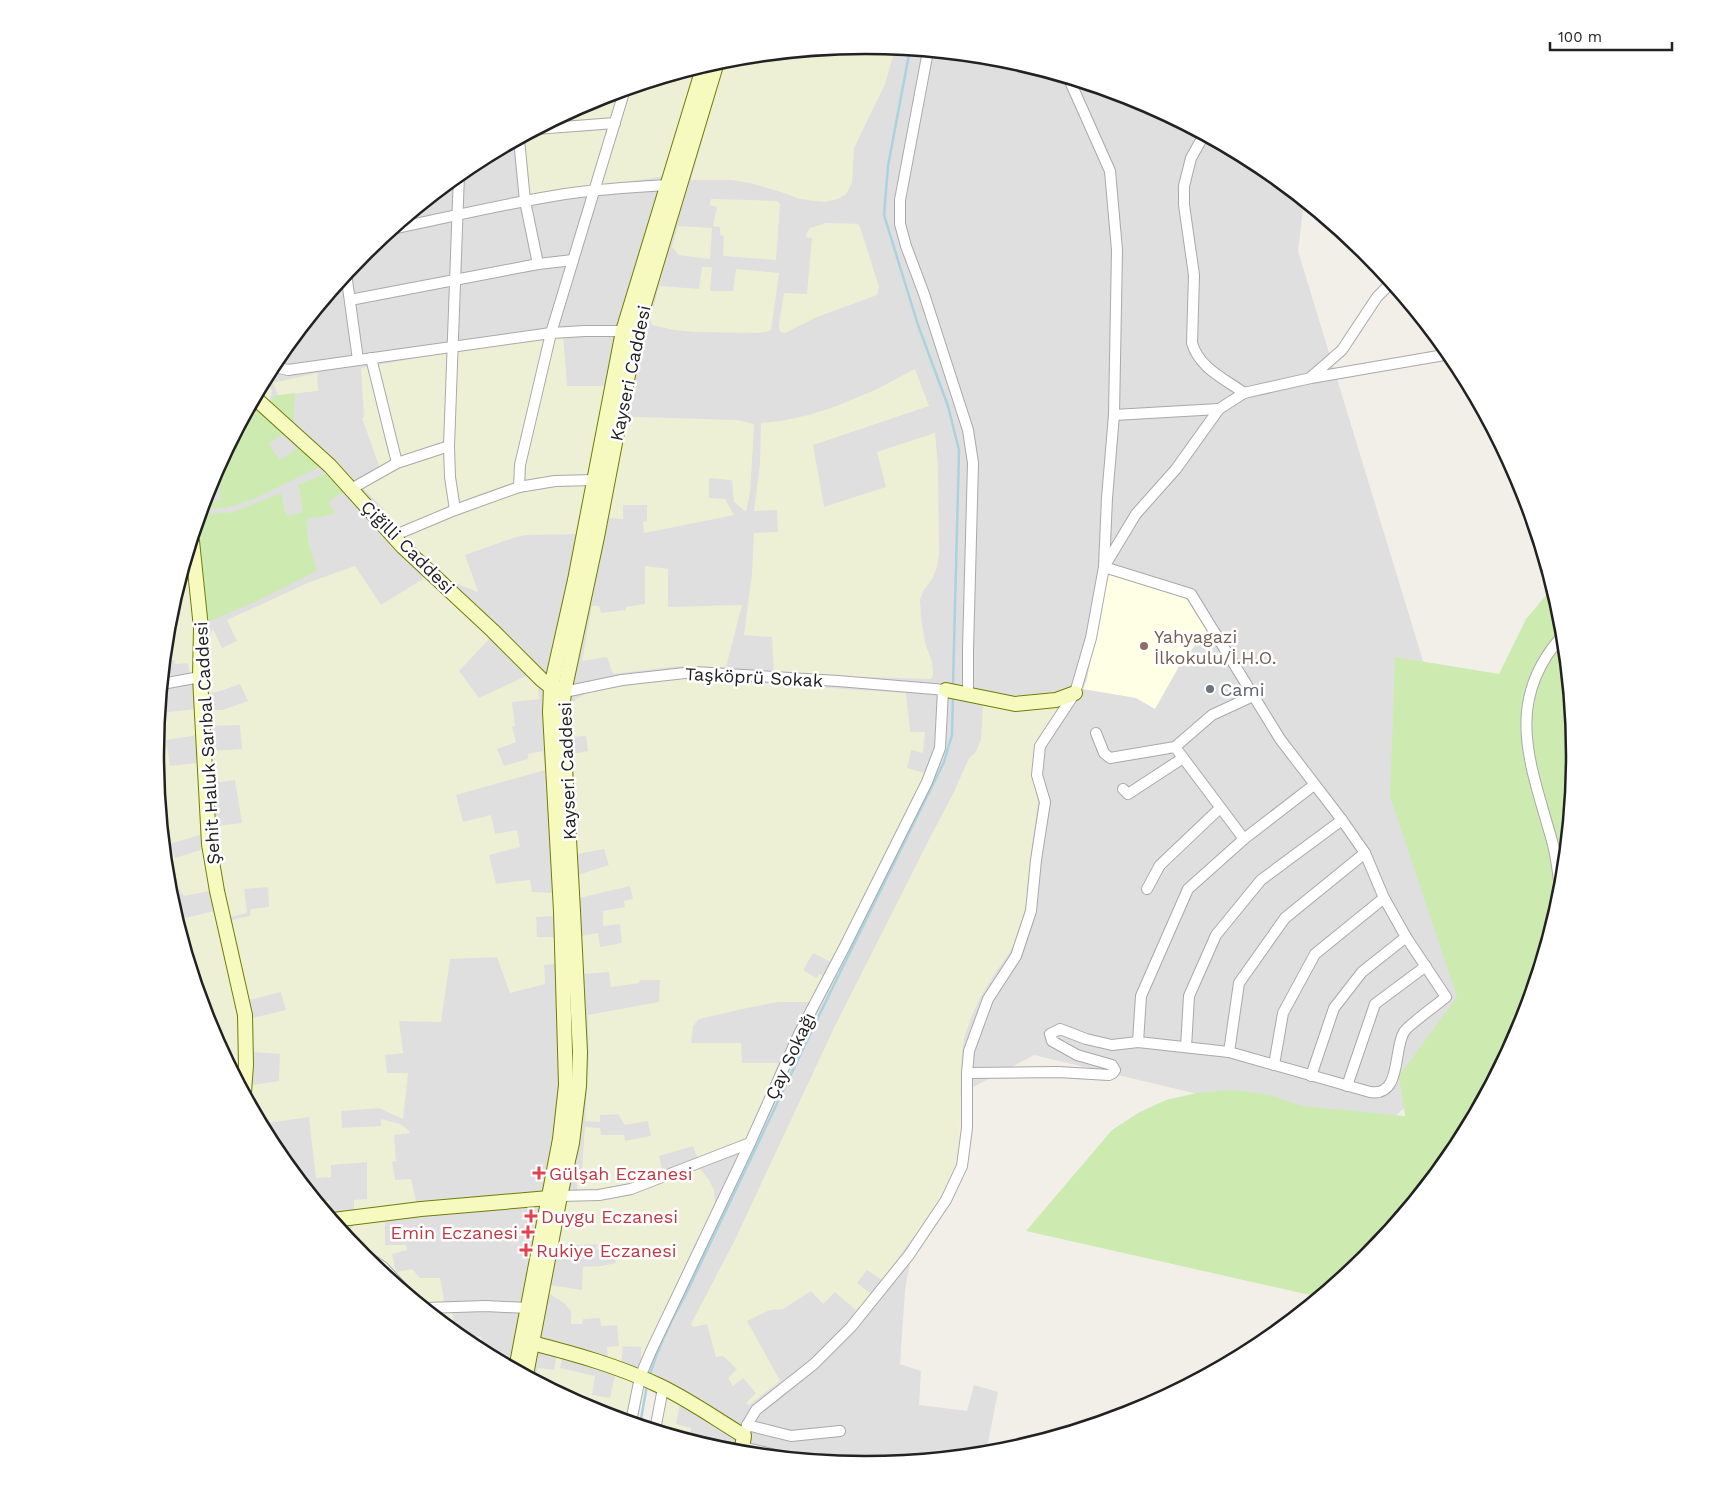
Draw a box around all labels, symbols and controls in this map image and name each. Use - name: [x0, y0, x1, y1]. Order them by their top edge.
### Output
- scale bar: [1550, 20, 1672, 52]
- text: 100 m: [1558, 28, 1602, 46]
- street label: Kayseri Caddesi: [605, 303, 655, 443]
- street label: Çiğilli Caddesi: [357, 496, 459, 598]
- street label: Şehit Haluk Sarıbal Caddesi: [190, 621, 224, 865]
- place label: Yahyagazi İlkokulu/İ.H.O.: [1154, 626, 1276, 668]
- marker: Yahyagazi İlkokulu/İ.H.O.: [1138, 640, 1150, 652]
- street label: Taşköprü Sokak: [685, 663, 823, 691]
- place label: Cami: [1220, 679, 1264, 700]
- marker: Cami: [1204, 683, 1216, 695]
- street label: Kayseri Caddesi: [554, 702, 580, 840]
- street label: Çay Sokağı: [761, 1009, 819, 1103]
- place label: Gülşah Eczanesi: [549, 1163, 692, 1184]
- marker: Gülşah Eczanesi: [533, 1167, 545, 1179]
- place label: Duygu Eczanesi: [541, 1206, 678, 1227]
- marker: Duygu Eczanesi: [525, 1210, 537, 1222]
- place label: Emin Eczanesi: [390, 1222, 518, 1243]
- marker: Emin Eczanesi: [522, 1226, 534, 1238]
- place label: Rukiye Eczanesi: [536, 1240, 677, 1261]
- marker: Rukiye Eczanesi: [520, 1244, 532, 1256]

